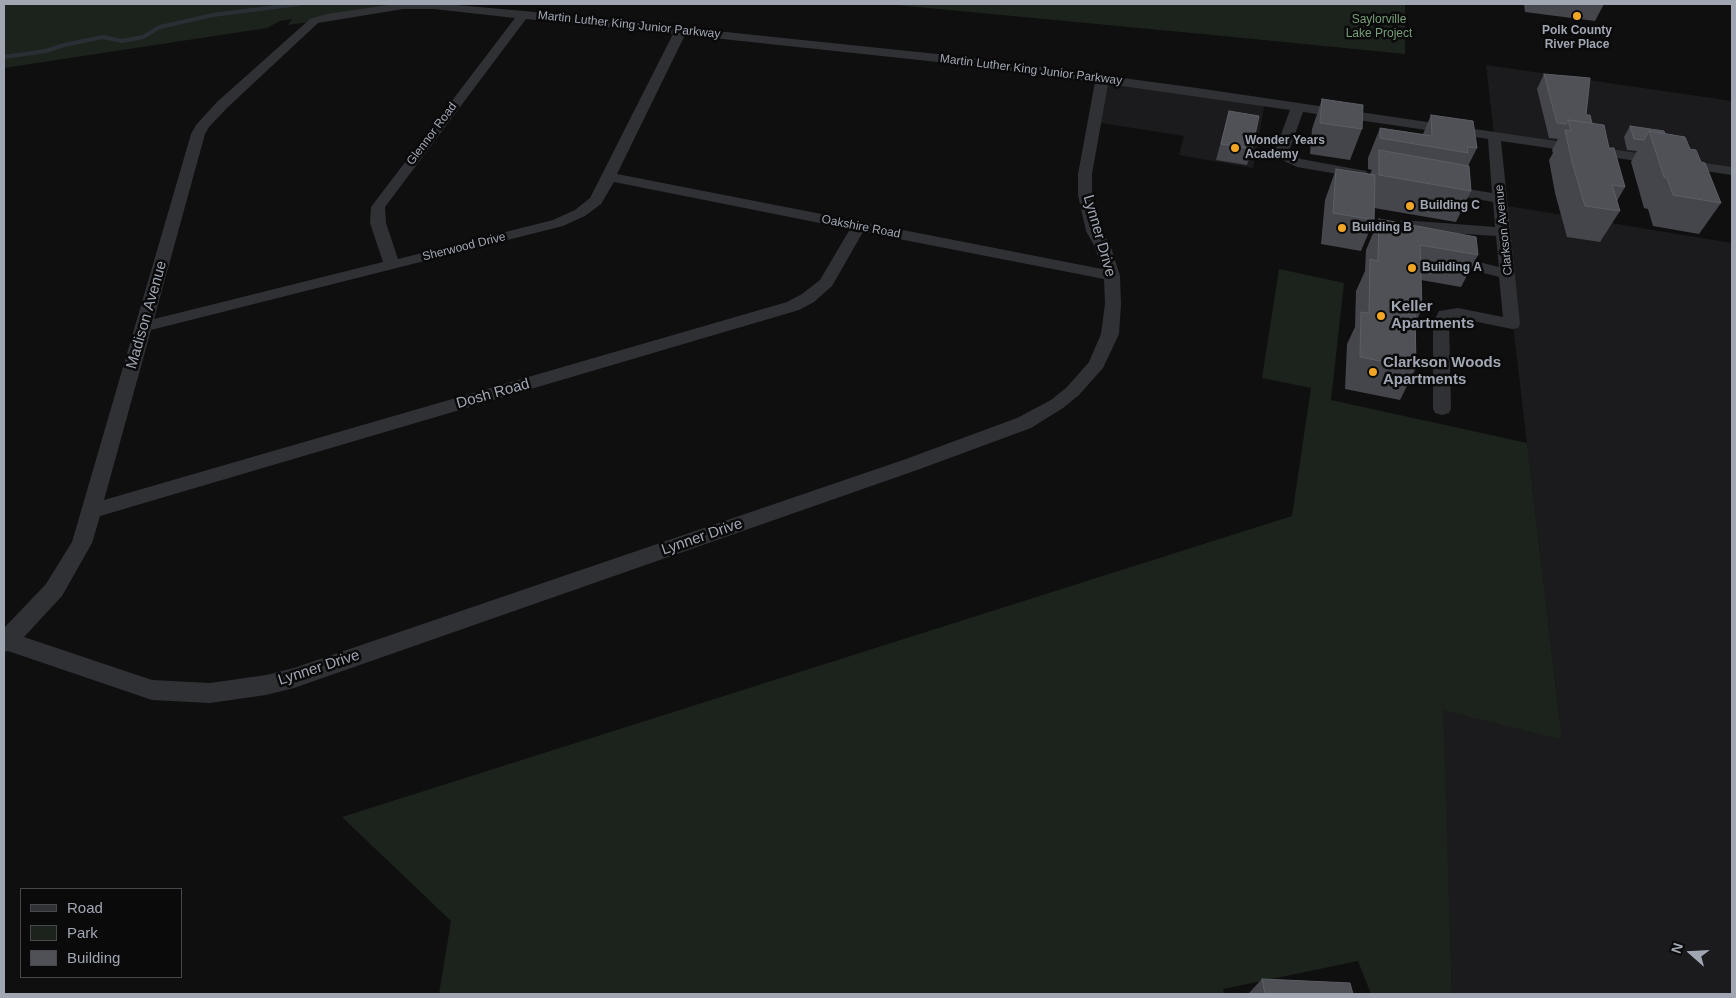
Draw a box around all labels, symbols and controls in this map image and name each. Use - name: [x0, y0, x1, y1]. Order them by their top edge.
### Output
- street label: Martin Luther King Junior Parkway: [537, 8, 721, 42]
- marker: Polk County River Place: [1571, 10, 1583, 22]
- park label: Saylorville Lake Project: [1346, 13, 1412, 41]
- place label: Polk County River Place: [1542, 24, 1612, 52]
- street label: Martin Luther King Junior Parkway: [939, 52, 1123, 88]
- street label: Glennor Road: [404, 100, 460, 168]
- place label: Wonder Years Academy: [1245, 134, 1325, 162]
- marker: Wonder Years Academy: [1229, 142, 1241, 154]
- street label: Clarkson Avenue: [1492, 184, 1516, 276]
- street label: Lynner Drive: [1079, 193, 1119, 279]
- place label: Building C: [1420, 199, 1480, 213]
- marker: Building C: [1404, 200, 1416, 212]
- street label: Oakshire Road: [820, 212, 902, 242]
- place label: Building B: [1352, 221, 1412, 235]
- marker: Building B: [1336, 222, 1348, 234]
- street label: Sherwood Drive: [421, 230, 507, 264]
- street label: Madison Avenue: [123, 259, 171, 371]
- place label: Building A: [1422, 261, 1482, 275]
- marker: Building A: [1406, 262, 1418, 274]
- place label: Keller Apartments: [1391, 298, 1474, 333]
- marker: Keller Apartments: [1375, 310, 1387, 322]
- place label: Clarkson Woods Apartments: [1383, 354, 1501, 389]
- marker: Clarkson Woods Apartments: [1367, 366, 1379, 378]
- street label: Dosh Road: [454, 375, 532, 413]
- street label: Lynner Drive: [659, 515, 745, 559]
- street label: Lynner Drive: [276, 646, 362, 690]
- legend: [20, 888, 182, 978]
- text: Road: [67, 899, 103, 916]
- text: Park: [67, 924, 98, 941]
- north arrow: [1666, 928, 1716, 978]
- text: N: [1668, 941, 1686, 956]
- text: Building: [67, 949, 120, 966]

